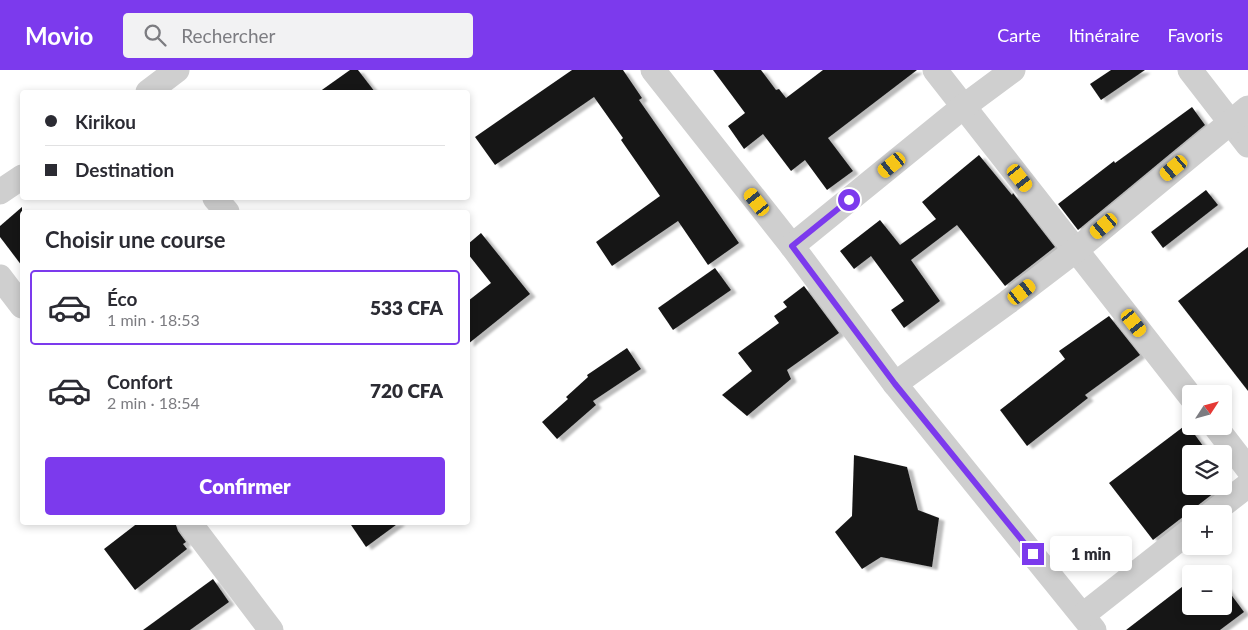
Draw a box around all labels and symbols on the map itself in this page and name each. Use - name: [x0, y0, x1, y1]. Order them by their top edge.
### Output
- car: [875, 150, 908, 180]
- car: [1157, 153, 1190, 183]
- car: [1004, 162, 1035, 194]
- car: [741, 186, 772, 218]
- route start: [838, 189, 860, 211]
- car: [1087, 211, 1120, 241]
- car: [1005, 277, 1038, 307]
- car: [1118, 307, 1149, 339]
- north arrow: [1182, 385, 1232, 435]
- callout: 1 min: [1050, 536, 1133, 572]
- route end: [1022, 543, 1044, 565]

